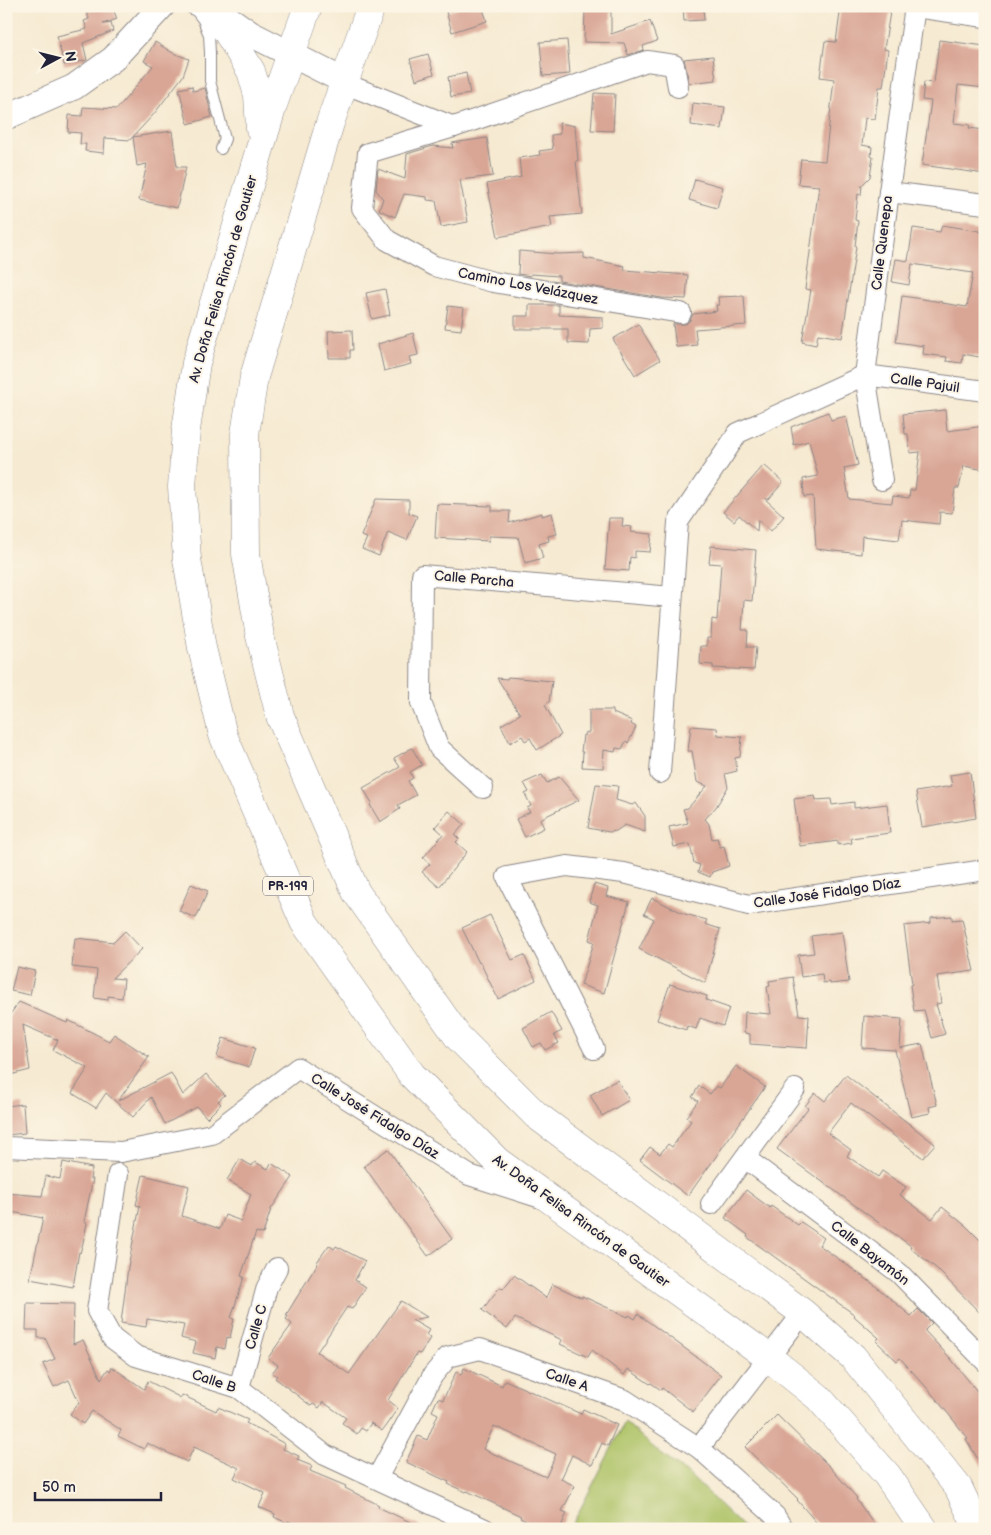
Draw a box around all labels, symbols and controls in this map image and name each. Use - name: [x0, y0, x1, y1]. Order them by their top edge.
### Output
- north arrow: [32, 32, 82, 82]
- text: N: [61, 50, 79, 63]
- street label: Av. Doña Felisa Rincón de Gautier: [185, 173, 261, 385]
- street label: Calle Quenepa: [868, 195, 896, 291]
- street label: Camino Los Velázquez: [456, 264, 600, 308]
- street label: Calle Pajuil: [889, 370, 961, 396]
- street label: Calle Parcha: [433, 567, 515, 591]
- street label: Calle José Fidalgo Díaz: [753, 874, 902, 912]
- road number: PR-199: [263, 876, 313, 896]
- street label: Calle José Fidalgo Díaz: [308, 1070, 443, 1163]
- street label: Av. Doña Felisa Rincón de Gautier: [489, 1151, 674, 1292]
- street label: Calle Bayamón: [827, 1217, 913, 1289]
- street label: Calle C: [241, 1302, 271, 1351]
- street label: Calle A: [543, 1365, 591, 1395]
- street label: Calle B: [190, 1366, 239, 1396]
- scale bar: [35, 1470, 161, 1502]
- text: 50 m: [42, 1478, 76, 1497]

